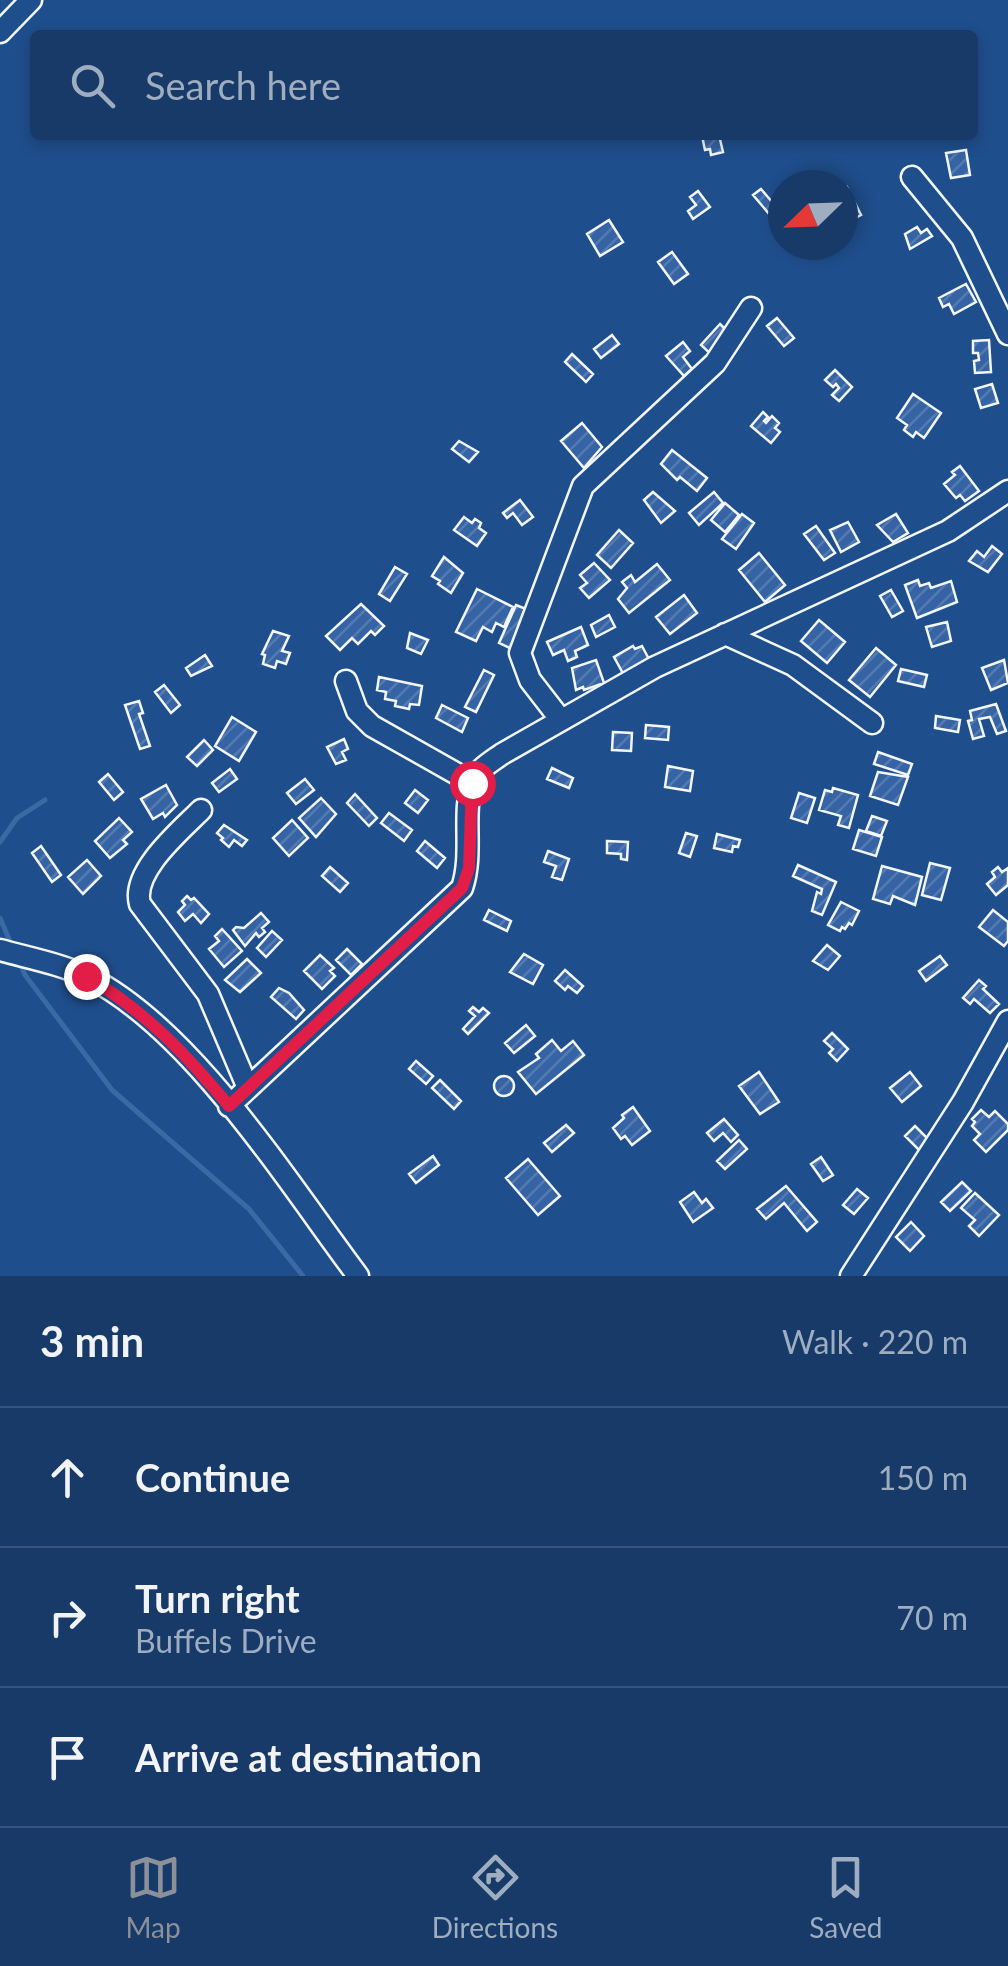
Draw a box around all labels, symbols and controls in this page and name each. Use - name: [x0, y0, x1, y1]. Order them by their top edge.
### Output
- search box: [30, 30, 978, 140]
- icon: search: [65, 58, 120, 113]
- text: Search here: [145, 62, 341, 108]
- north arrow: [768, 170, 858, 260]
- route start: [450, 761, 496, 807]
- route end: [64, 954, 110, 1000]
- text: 3 min: [40, 1316, 144, 1366]
- text: Walk · 220 m: [782, 1322, 968, 1361]
- icon: ahead: [40, 1450, 95, 1505]
- text: Continue: [135, 1454, 290, 1500]
- text: 150 m: [878, 1458, 968, 1497]
- text: Turn right: [135, 1575, 300, 1621]
- icon: right: [40, 1590, 95, 1645]
- text: 70 m: [896, 1598, 968, 1637]
- text: Buffels Drive: [135, 1621, 317, 1660]
- icon: arrive: [40, 1730, 95, 1785]
- text: Arrive at destination: [135, 1734, 482, 1780]
- tab: Map: [126, 1850, 181, 1944]
- tab: Directions: [432, 1850, 558, 1944]
- tab: Saved: [809, 1850, 882, 1944]

